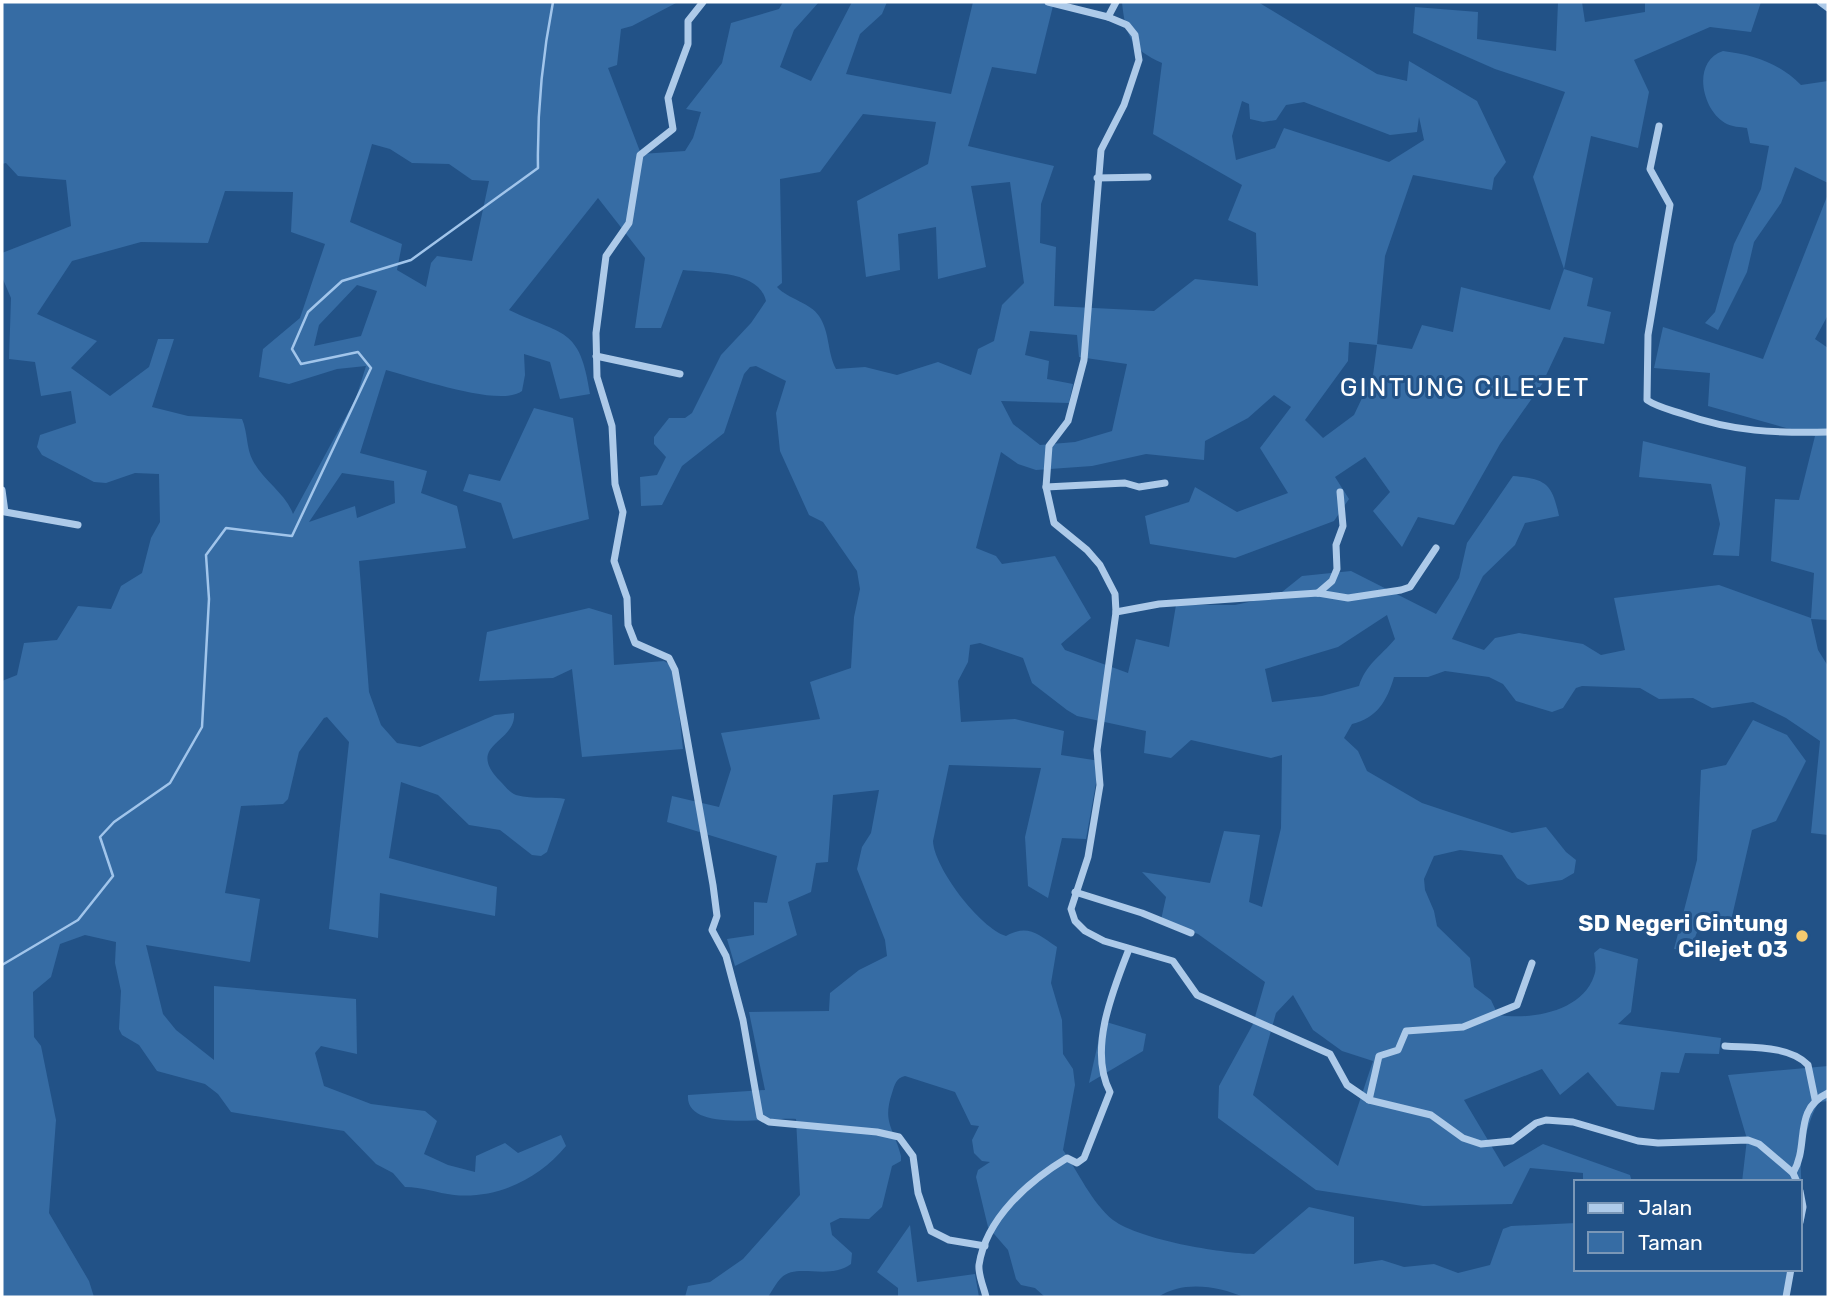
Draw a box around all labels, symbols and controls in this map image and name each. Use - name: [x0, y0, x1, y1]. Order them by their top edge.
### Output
- district label: GINTUNG CILEJET: [1340, 372, 1590, 403]
- place label: SD Negeri Gintung Cilejet 03: [1578, 909, 1788, 963]
- marker: SD Negeri Gintung Cilejet 03: [1794, 928, 1810, 944]
- legend: [1574, 1180, 1802, 1271]
- text: Jalan: [1638, 1195, 1692, 1220]
- text: Taman: [1638, 1230, 1703, 1255]

